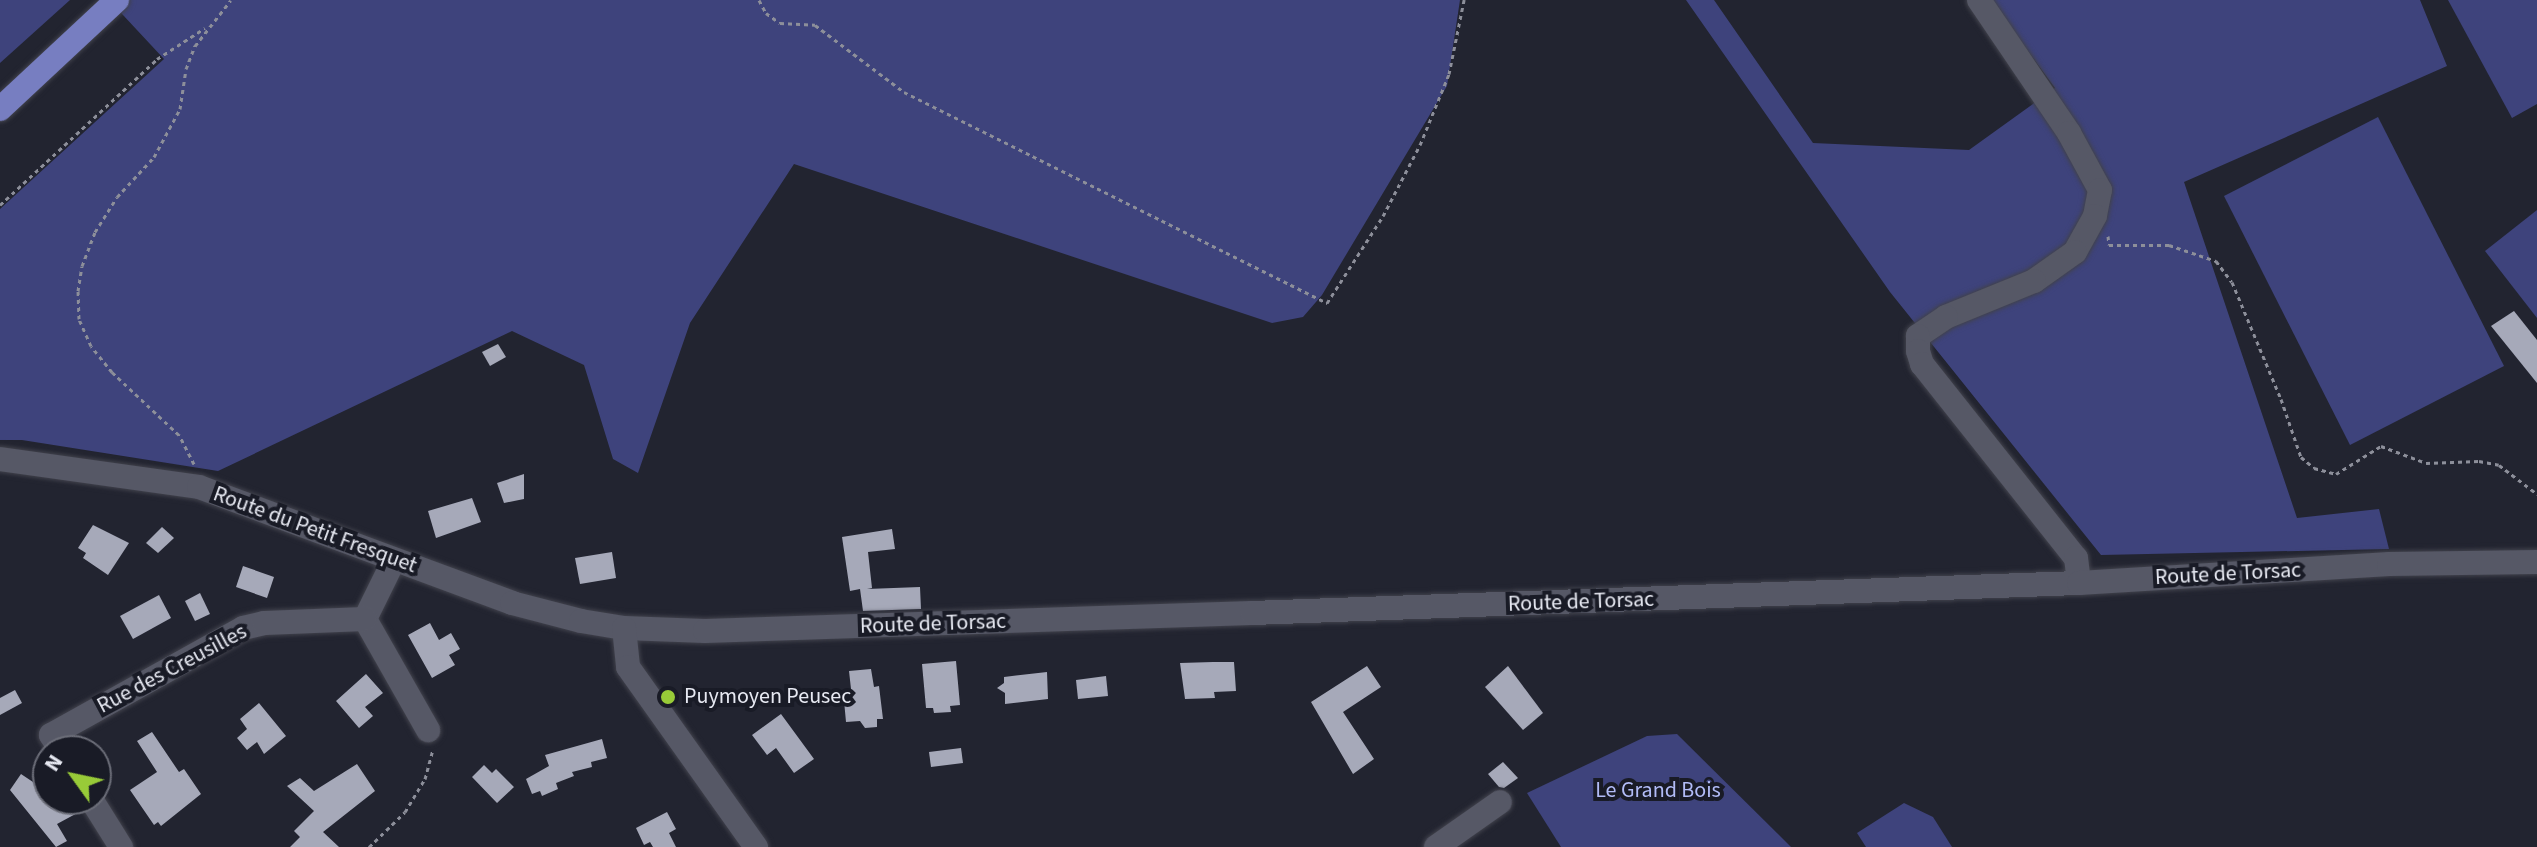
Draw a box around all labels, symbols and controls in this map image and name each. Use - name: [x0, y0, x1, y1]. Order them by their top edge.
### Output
- street label: Route du Petit Fresquet: [210, 481, 420, 579]
- street label: Route de Torsac: [2154, 557, 2302, 591]
- street label: Route de Torsac: [1507, 586, 1655, 618]
- street label: Route de Torsac: [859, 608, 1007, 640]
- street label: Rue des Creusilles: [93, 619, 251, 719]
- place label: Puymoyen Peusec: [684, 684, 851, 710]
- marker: Puymoyen Peusec: [659, 688, 677, 706]
- north arrow: [32, 735, 112, 815]
- text: N: [36, 748, 71, 778]
- park label: Le Grand Bois: [1595, 778, 1721, 804]

